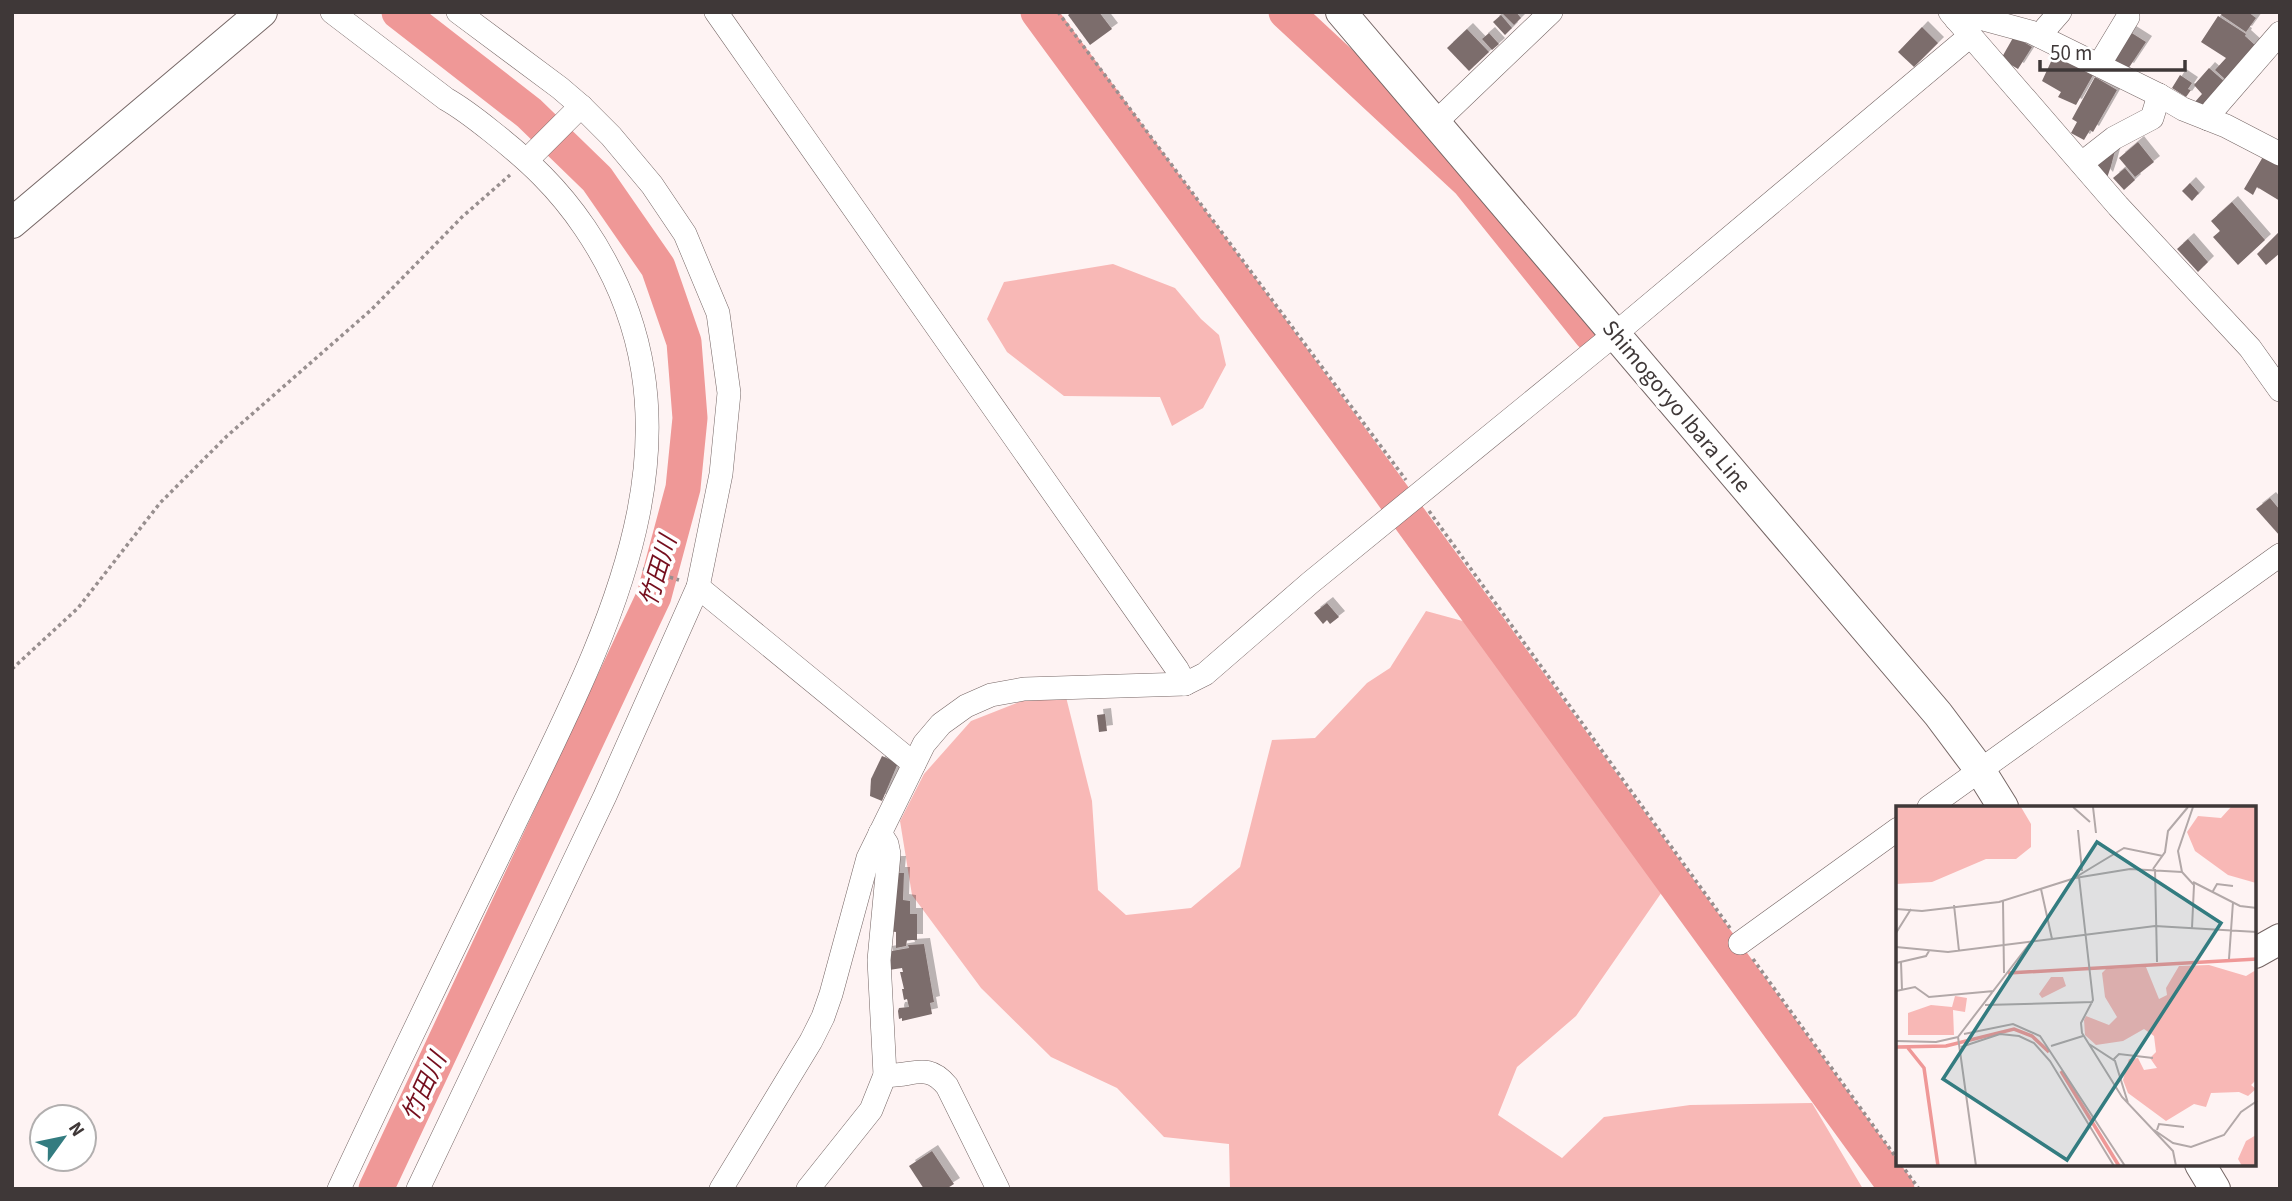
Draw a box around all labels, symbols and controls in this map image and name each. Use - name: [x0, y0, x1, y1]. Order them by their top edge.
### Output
- scale bar: [2040, 28, 2185, 72]
- text: 50 m: [2050, 38, 2092, 68]
- street label: Shimogoryo Ibara Line: [1594, 313, 1759, 500]
- water label: 竹田川: [631, 529, 687, 611]
- inset map: [1896, 806, 2257, 1166]
- water label: 竹田川: [393, 1044, 457, 1127]
- north arrow: [28, 1103, 98, 1173]
- text: N: [61, 1117, 91, 1142]

